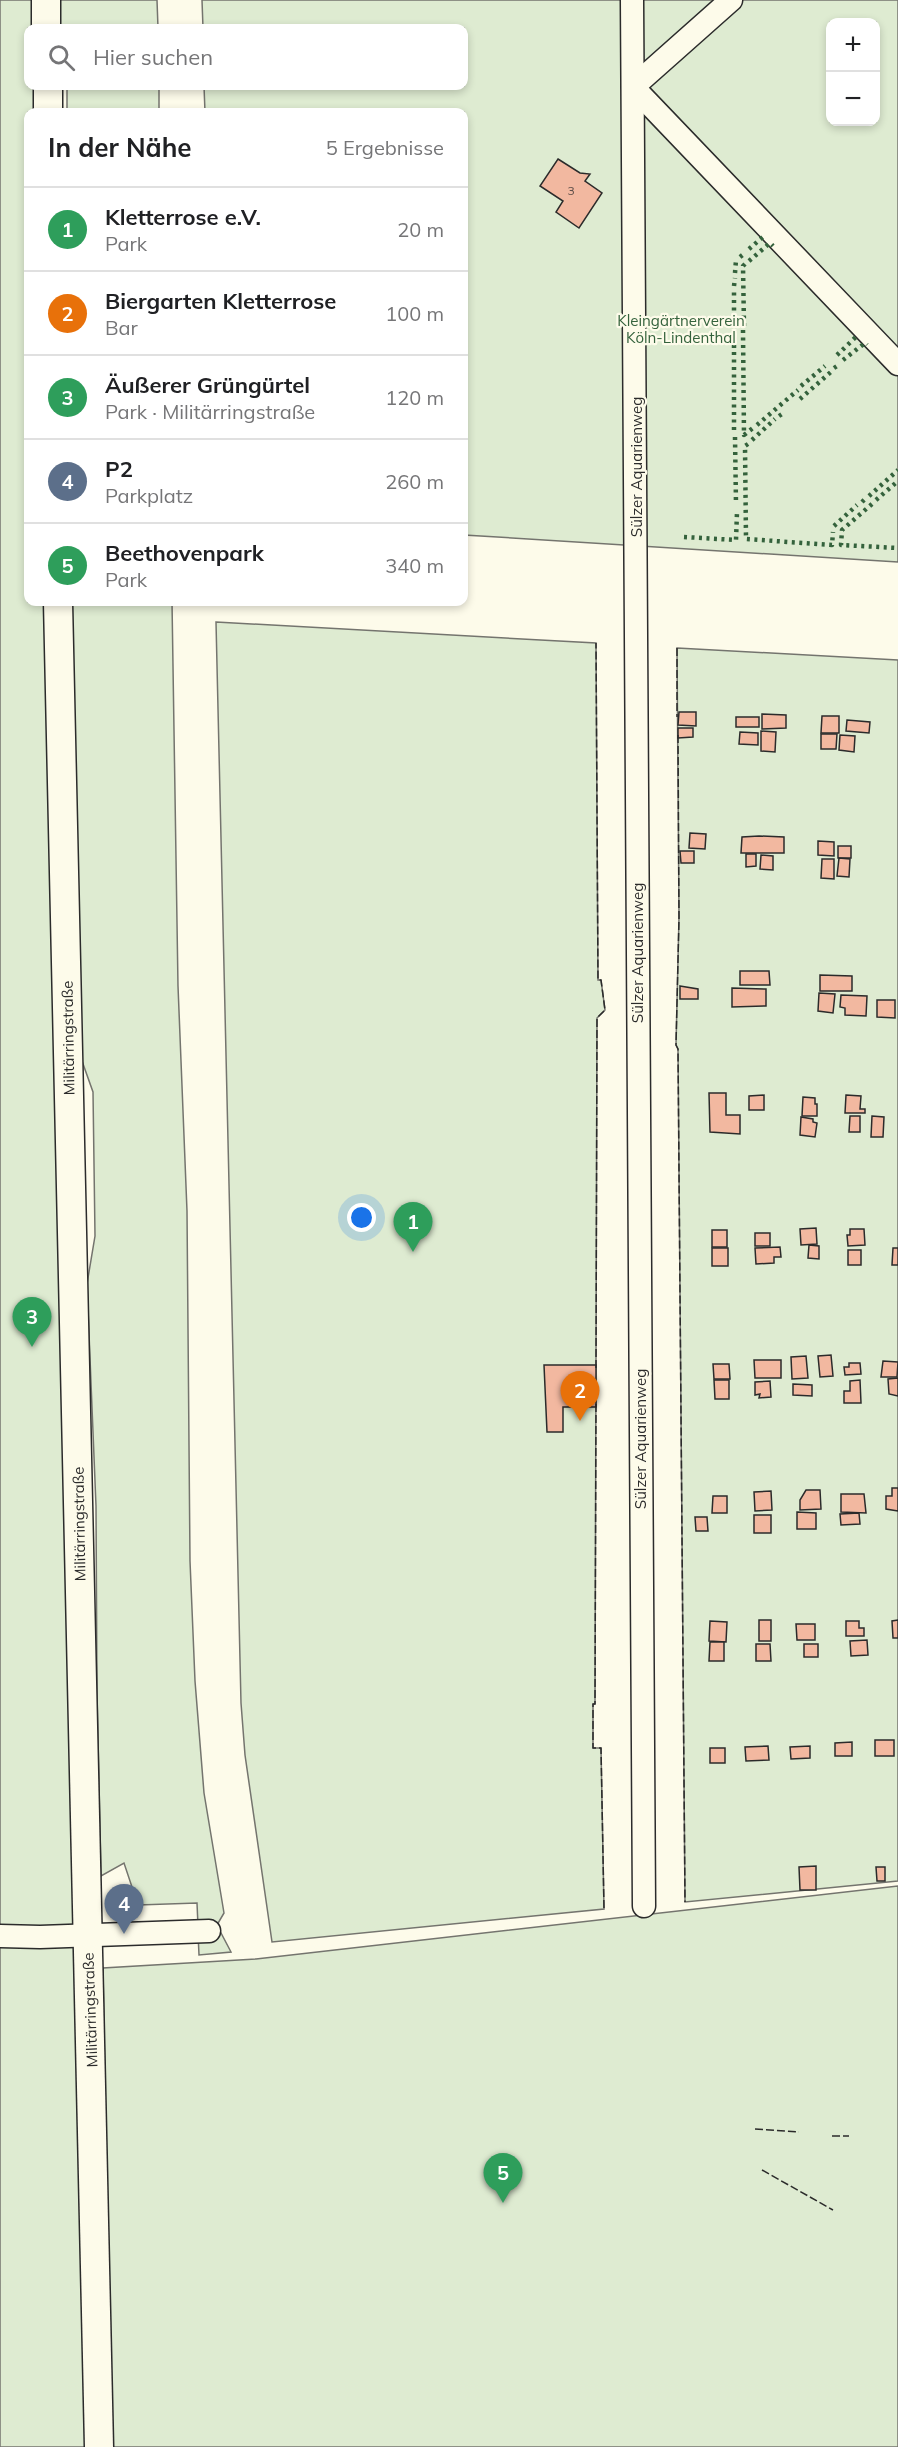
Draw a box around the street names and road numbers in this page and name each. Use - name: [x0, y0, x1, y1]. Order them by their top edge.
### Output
- street label: Sülzer Aquarienweg: [627, 397, 646, 537]
- street label: Sülzer Aquarienweg: [628, 883, 647, 1023]
- street label: Militärringstraße: [57, 980, 79, 1096]
- street label: Sülzer Aquarienweg: [631, 1369, 650, 1509]
- street label: Militärringstraße: [68, 1466, 90, 1582]
- street label: Militärringstraße: [79, 1952, 101, 2068]

